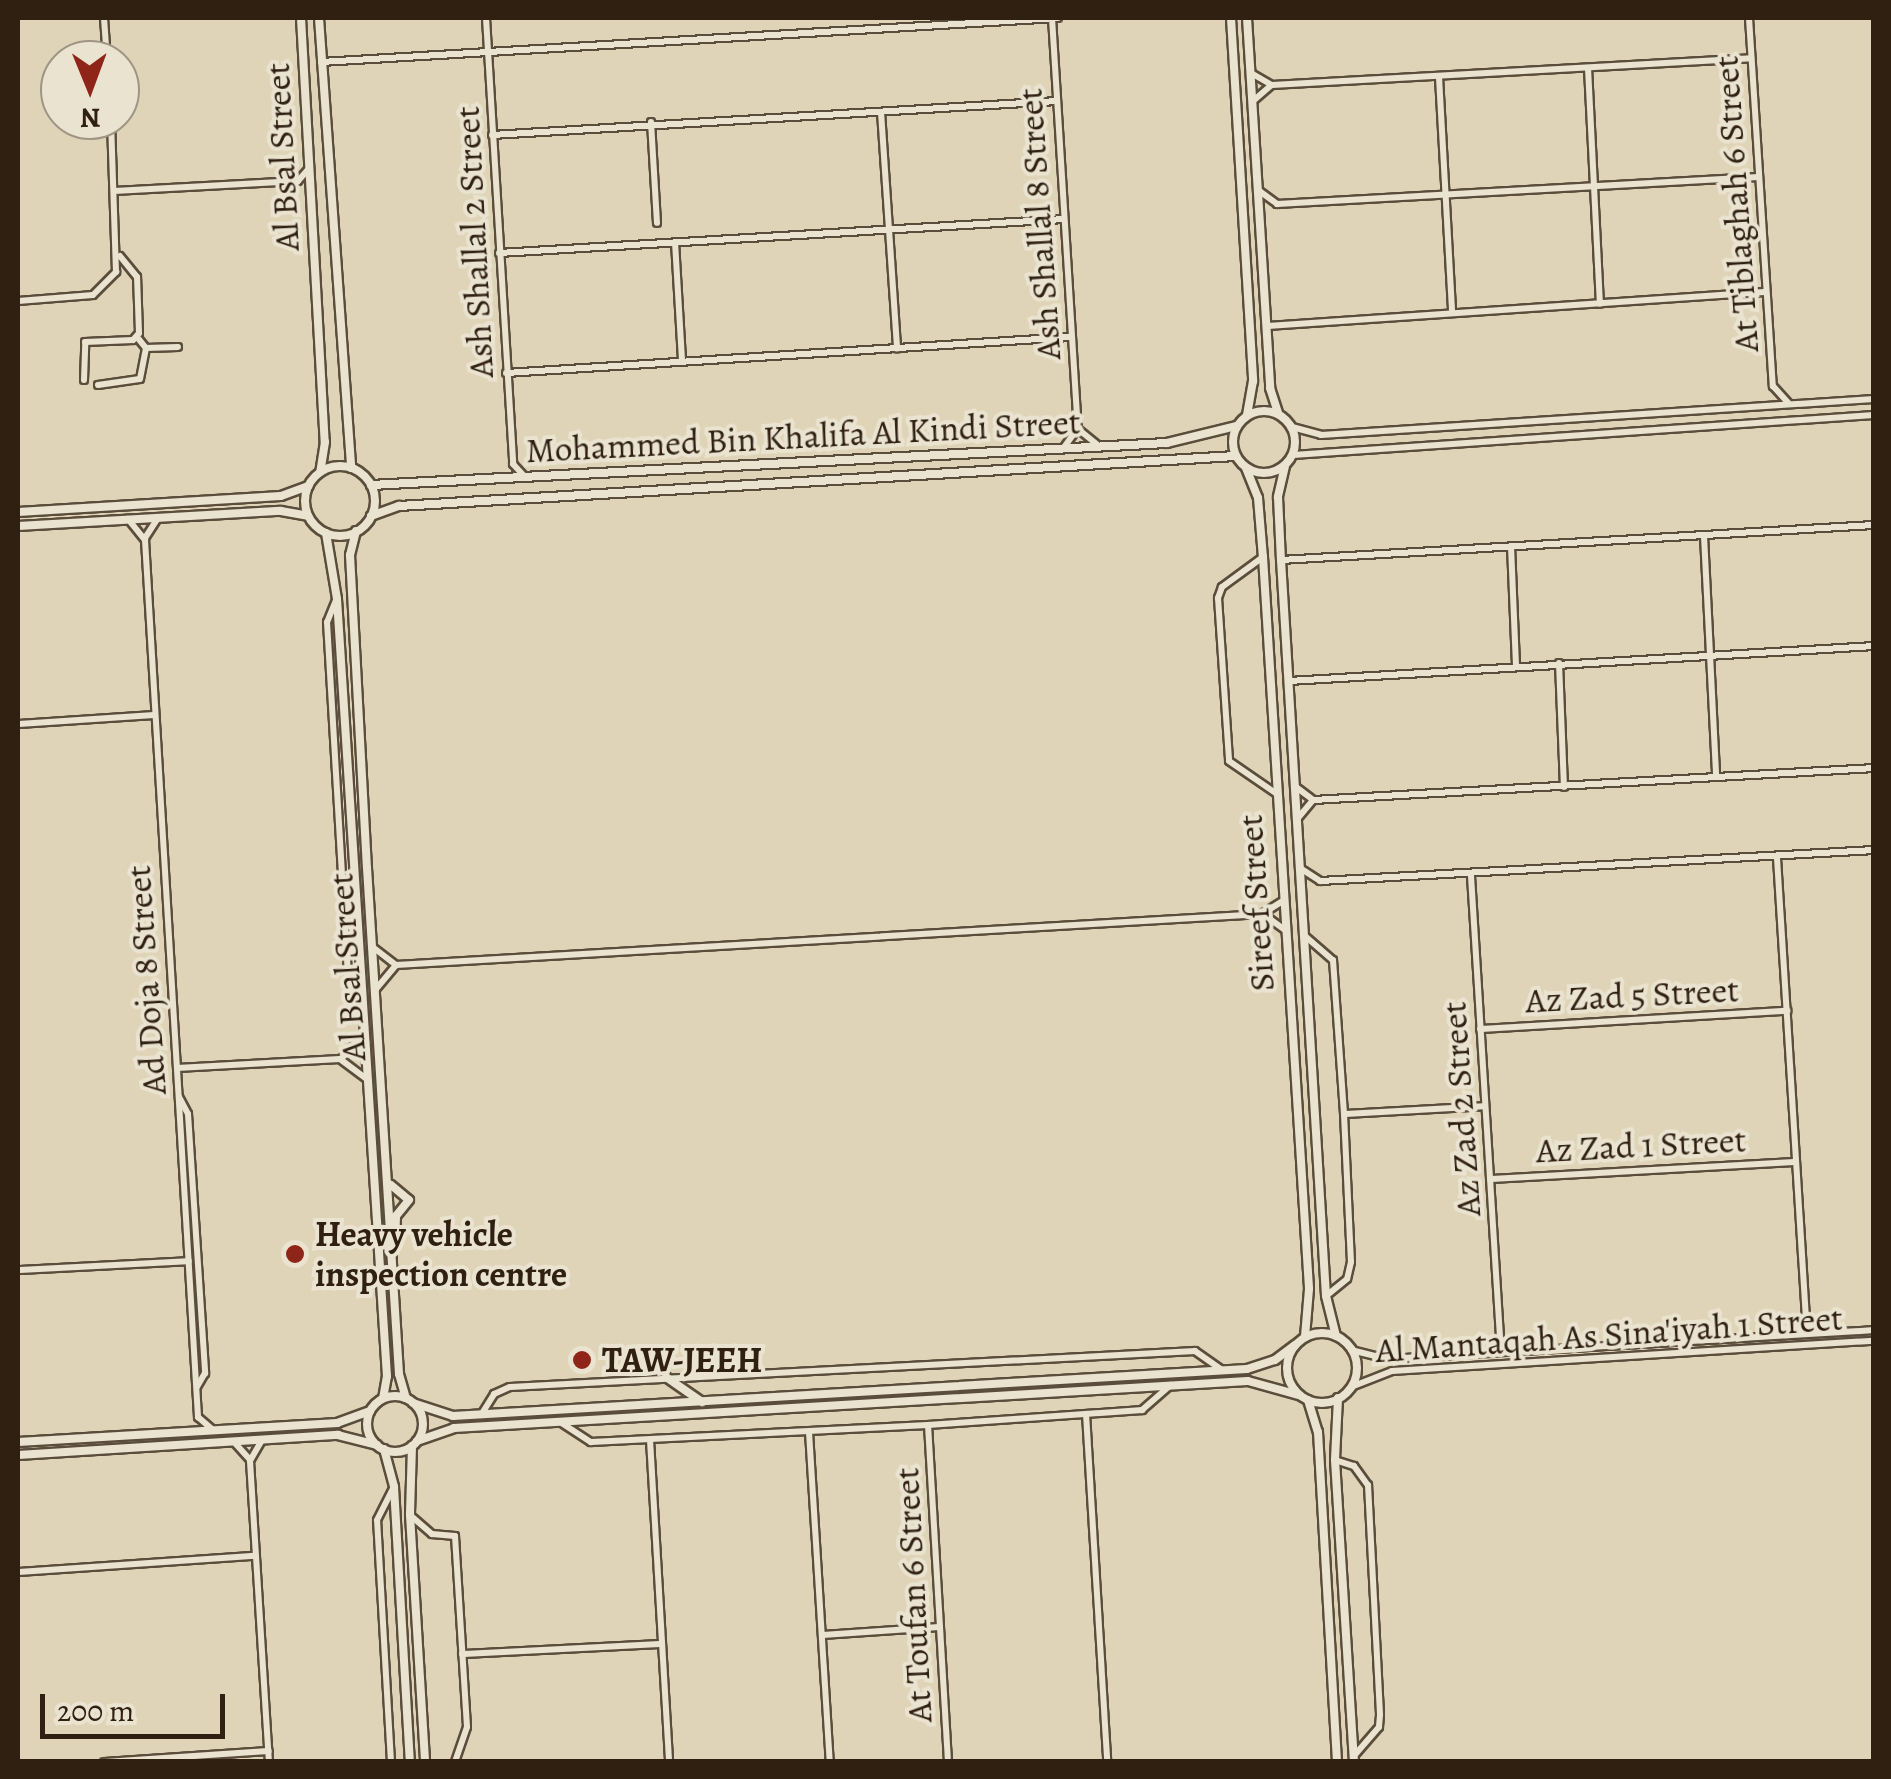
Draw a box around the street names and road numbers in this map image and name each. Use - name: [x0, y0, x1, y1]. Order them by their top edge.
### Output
- street label: At Tiblaghah 6 Street: [1705, 54, 1767, 354]
- street label: Al Bsal Street: [256, 62, 308, 252]
- street label: Ash Shallal 8 Street: [1009, 87, 1069, 361]
- street label: Ash Shallal 2 Street: [446, 105, 502, 379]
- street label: Mohammed Bin Khalifa Al Kindi Street: [525, 400, 1081, 472]
- street label: Sireef Street: [1229, 813, 1283, 993]
- street label: Ad Doja 8 Street: [117, 864, 175, 1096]
- street label: Al Bsal Street: [319, 872, 375, 1062]
- street label: Az Zad 5 Street: [1524, 968, 1740, 1022]
- street label: Az Zad 2 Street: [1433, 1000, 1489, 1218]
- street label: Az Zad 1 Street: [1535, 1119, 1747, 1171]
- street label: Al Mantaqah As Sina'iyah 1 Street: [1374, 1297, 1844, 1371]
- street label: At Toufan 6 Street: [885, 1467, 941, 1723]

